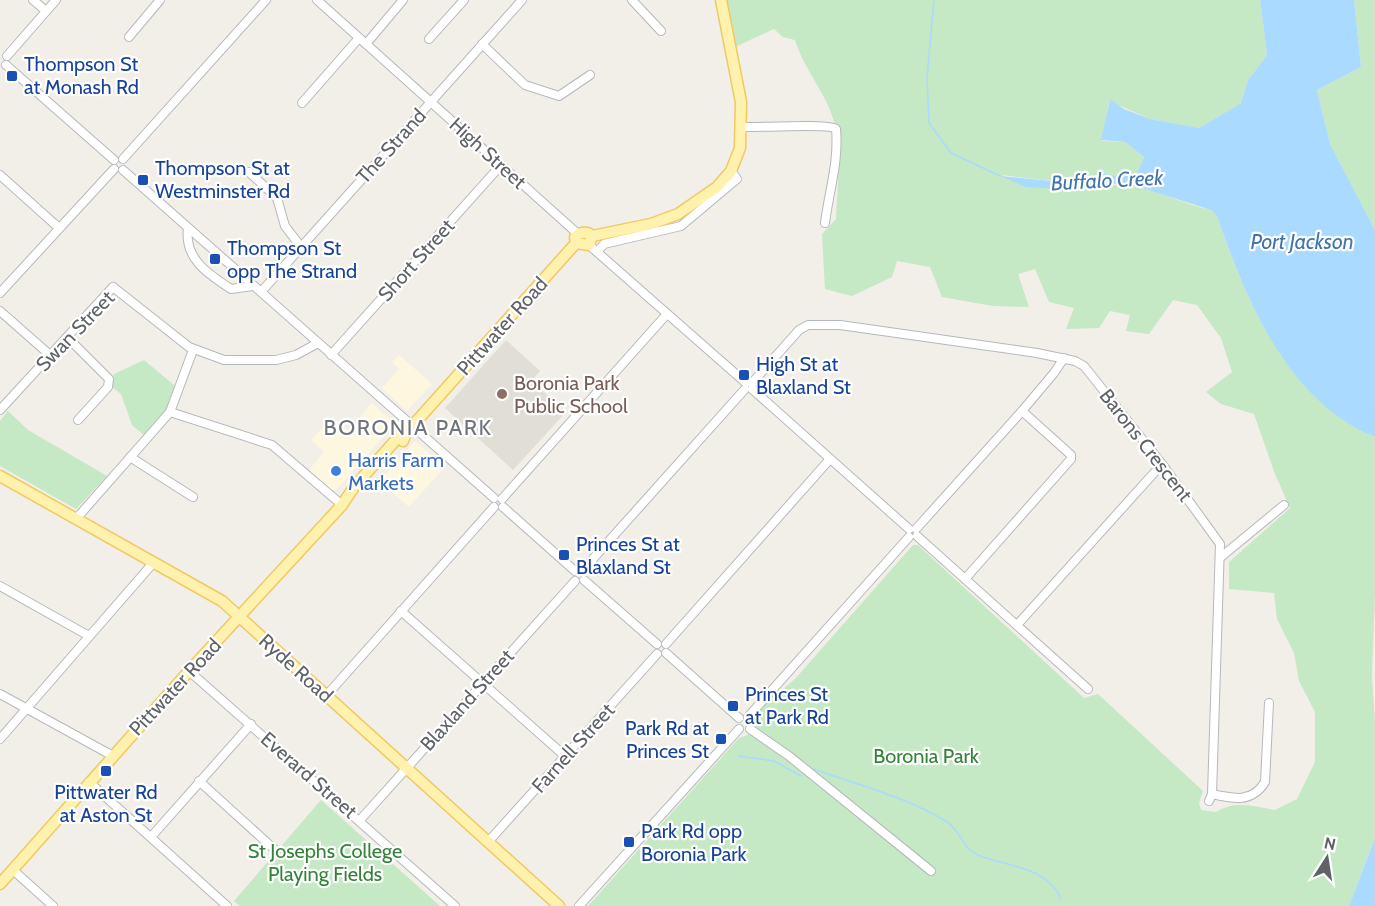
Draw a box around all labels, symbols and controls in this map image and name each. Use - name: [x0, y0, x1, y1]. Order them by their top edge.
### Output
- place label: Thompson St at Monash Rd: [24, 52, 139, 99]
- marker: Thompson St at Monash Rd: [5, 69, 19, 83]
- street label: The Strand: [351, 104, 431, 188]
- street label: High Street: [445, 112, 531, 194]
- place label: Thompson St at Westminster Rd: [155, 156, 290, 203]
- water label: Buffalo Creek: [1050, 165, 1165, 195]
- marker: Thompson St at Westminster Rd: [136, 173, 150, 187]
- street label: Short Street: [373, 214, 459, 306]
- water label: Port Jackson: [1250, 229, 1354, 254]
- place label: Thompson St opp The Strand: [227, 236, 357, 283]
- marker: Thompson St opp The Strand: [208, 252, 222, 266]
- street label: Pittwater Road: [452, 272, 552, 380]
- street label: Swan Street: [31, 286, 119, 376]
- place label: High St at Blaxland St: [756, 352, 851, 399]
- marker: High St at Blaxland St: [737, 368, 751, 382]
- place label: Boronia Park Public School: [514, 371, 628, 418]
- street label: Barons Crescent: [1095, 384, 1198, 506]
- marker: Boronia Park Public School: [495, 387, 509, 401]
- district label: BORONIA PARK: [324, 414, 492, 441]
- place label: Harris Farm Markets: [348, 448, 444, 495]
- marker: Harris Farm Markets: [329, 464, 343, 478]
- place label: Princes St at Blaxland St: [576, 532, 680, 579]
- marker: Princes St at Blaxland St: [557, 548, 571, 562]
- street label: Ryde Road: [254, 629, 338, 707]
- street label: Pittwater Road: [124, 633, 226, 741]
- street label: Blaxland Street: [415, 644, 519, 756]
- place label: Princes St at Park Rd: [745, 682, 829, 729]
- street label: Farnell Street: [527, 698, 620, 798]
- marker: Princes St at Park Rd: [726, 699, 740, 713]
- place label: Park Rd at Princes St: [625, 716, 709, 763]
- street label: Everard Street: [256, 727, 362, 823]
- marker: Park Rd at Princes St: [714, 732, 728, 746]
- park label: Boronia Park: [873, 744, 979, 768]
- marker: Pittwater Rd at Aston St: [99, 764, 113, 778]
- place label: Pittwater Rd at Aston St: [54, 780, 158, 827]
- place label: Park Rd opp Boronia Park: [641, 819, 747, 866]
- north arrow: [1297, 828, 1357, 888]
- text: N: [1323, 833, 1338, 854]
- marker: Park Rd opp Boronia Park: [622, 835, 636, 849]
- park label: St Josephs College Playing Fields: [248, 839, 402, 886]

